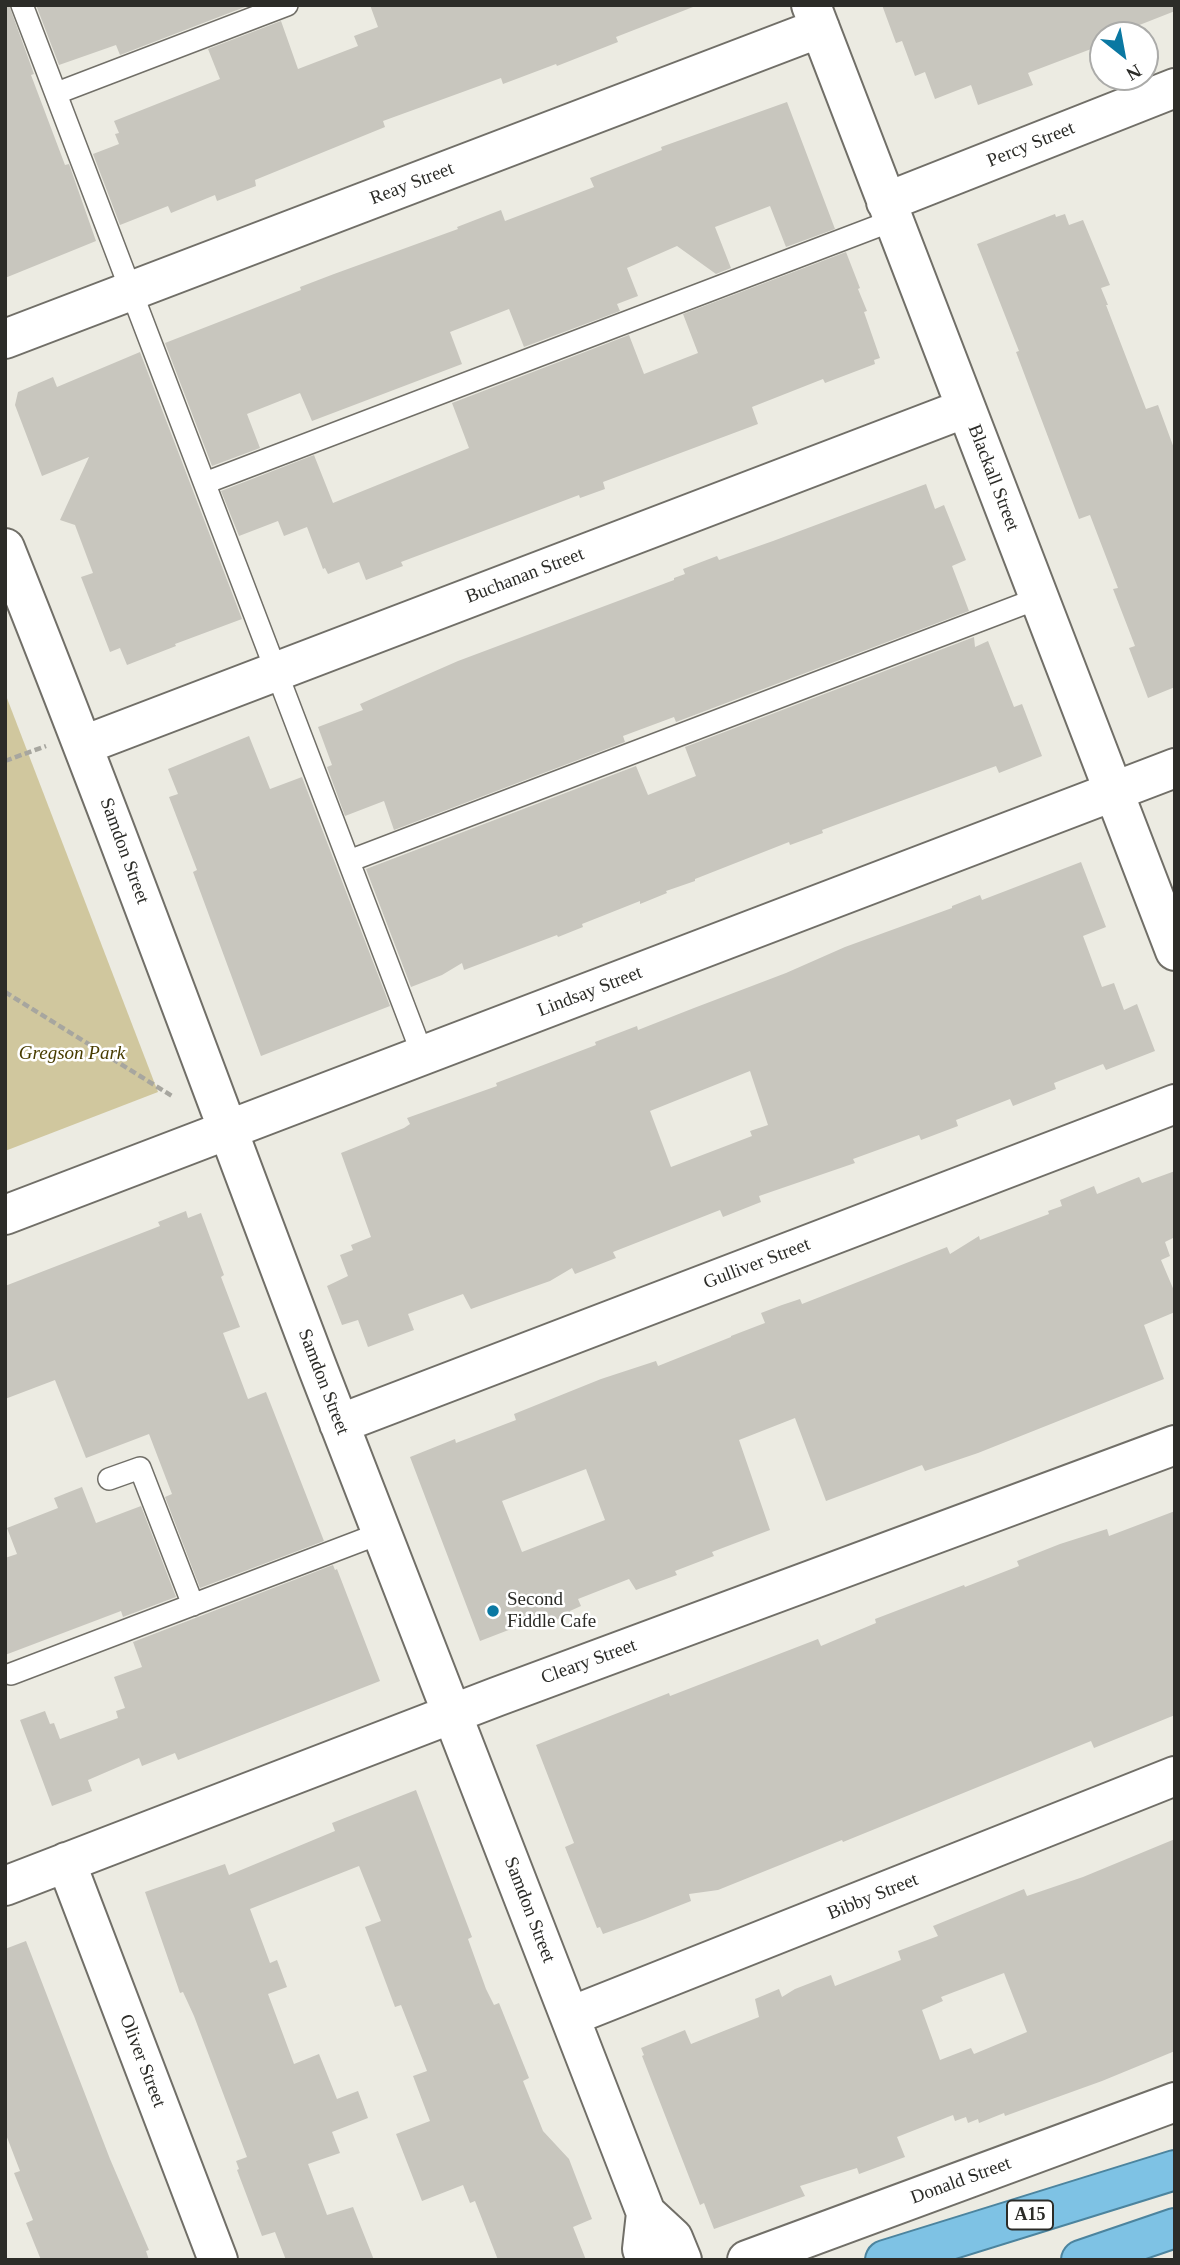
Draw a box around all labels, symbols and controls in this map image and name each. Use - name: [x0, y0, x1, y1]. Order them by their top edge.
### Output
- north arrow: [1089, 21, 1159, 91]
- text: N: [1123, 60, 1145, 85]
- street label: Percy Street: [984, 117, 1078, 173]
- street label: Reay Street: [367, 158, 457, 210]
- street label: Blackall Street: [962, 421, 1024, 535]
- street label: Buchanan Street: [463, 543, 587, 609]
- street label: Samdon Street: [94, 795, 154, 907]
- street label: Lindsay Street: [534, 962, 646, 1022]
- park label: Gregson Park: [19, 1043, 125, 1065]
- street label: Gulliver Street: [700, 1233, 814, 1295]
- street label: Samdon Street: [292, 1326, 354, 1438]
- place label: Second Fiddle Cafe: [507, 1589, 596, 1633]
- marker: Second Fiddle Cafe: [485, 1603, 501, 1619]
- street label: Cleary Street: [538, 1634, 640, 1690]
- street label: Samdon Street: [498, 1854, 560, 1966]
- street label: Bibby Street: [824, 1869, 922, 1925]
- street label: Oliver Street: [114, 2011, 170, 2111]
- street label: Donald Street: [908, 2152, 1014, 2210]
- road number: A15: [1007, 2200, 1053, 2230]

